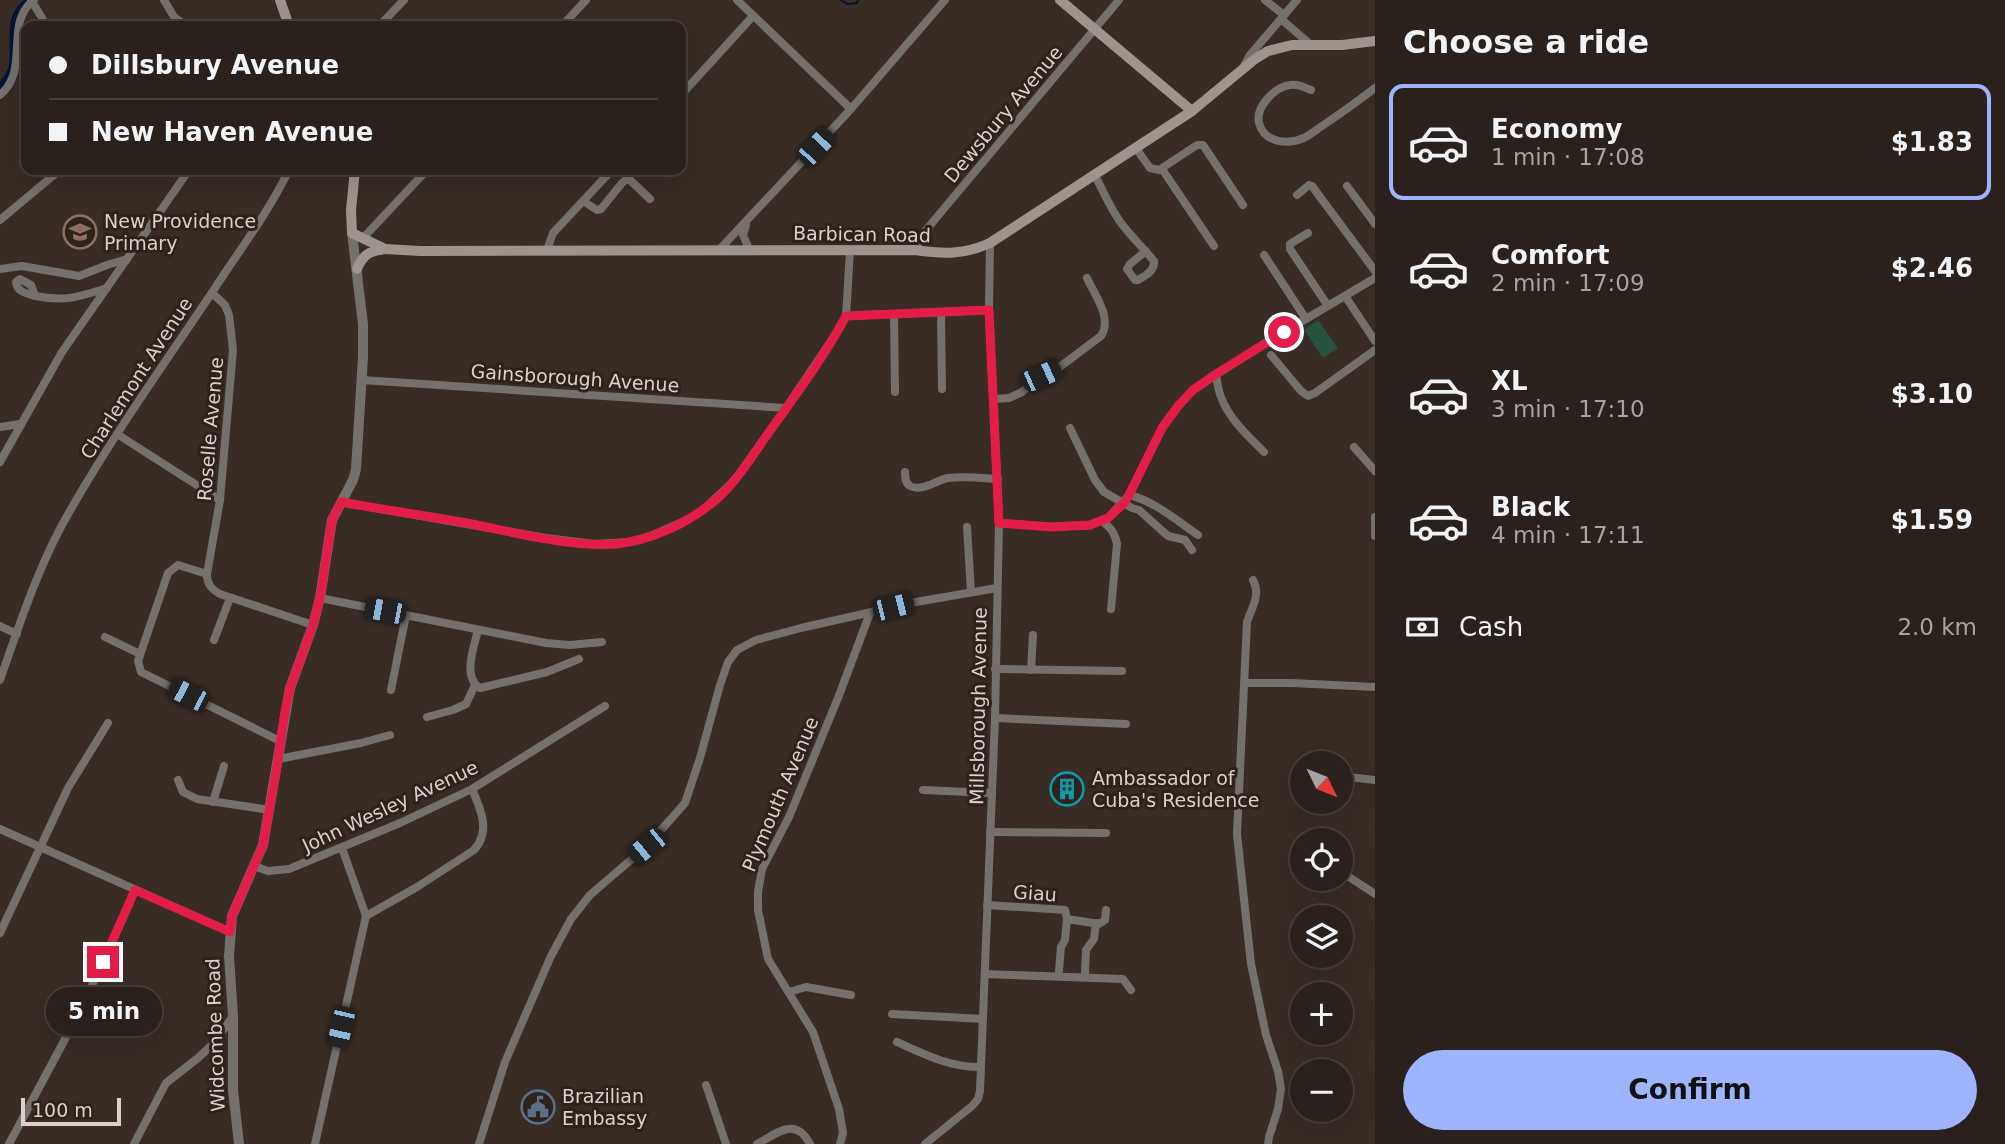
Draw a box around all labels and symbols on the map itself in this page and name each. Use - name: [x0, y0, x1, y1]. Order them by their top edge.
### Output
- street label: Dewsbury Avenue: [939, 41, 1067, 187]
- car: [794, 124, 839, 170]
- place label: New Providence Primary: [104, 210, 256, 254]
- school or university icon: New Providence Primary: [61, 213, 99, 251]
- street label: Barbican Road: [793, 222, 931, 246]
- street label: Charlemont Avenue: [76, 293, 196, 463]
- route start: [1268, 316, 1300, 348]
- street label: Roselle Avenue: [193, 356, 227, 502]
- car: [1018, 358, 1065, 394]
- street label: Gainsborough Avenue: [470, 360, 680, 396]
- car: [871, 592, 916, 622]
- car: [363, 597, 408, 625]
- street label: Millsborough Avenue: [965, 607, 991, 805]
- car: [165, 676, 212, 714]
- street label: Plymouth Avenue: [737, 713, 823, 875]
- north arrow: [1290, 751, 1353, 814]
- street label: John Wesley Avenue: [298, 756, 481, 857]
- place label: Ambassador of Cuba's Residence: [1092, 767, 1259, 811]
- building icon: Ambassador of Cuba's Residence: [1048, 770, 1086, 808]
- car: [625, 825, 670, 867]
- street label: Giau: [1012, 881, 1058, 905]
- route end: [87, 946, 119, 978]
- street label: Widcombe Road: [201, 958, 229, 1112]
- callout: 5 min: [45, 986, 161, 1036]
- car: [327, 1004, 356, 1050]
- place label: Brazilian Embassy: [562, 1085, 647, 1129]
- public building icon: Brazilian Embassy: [519, 1088, 557, 1126]
- scale bar: [21, 1095, 121, 1127]

